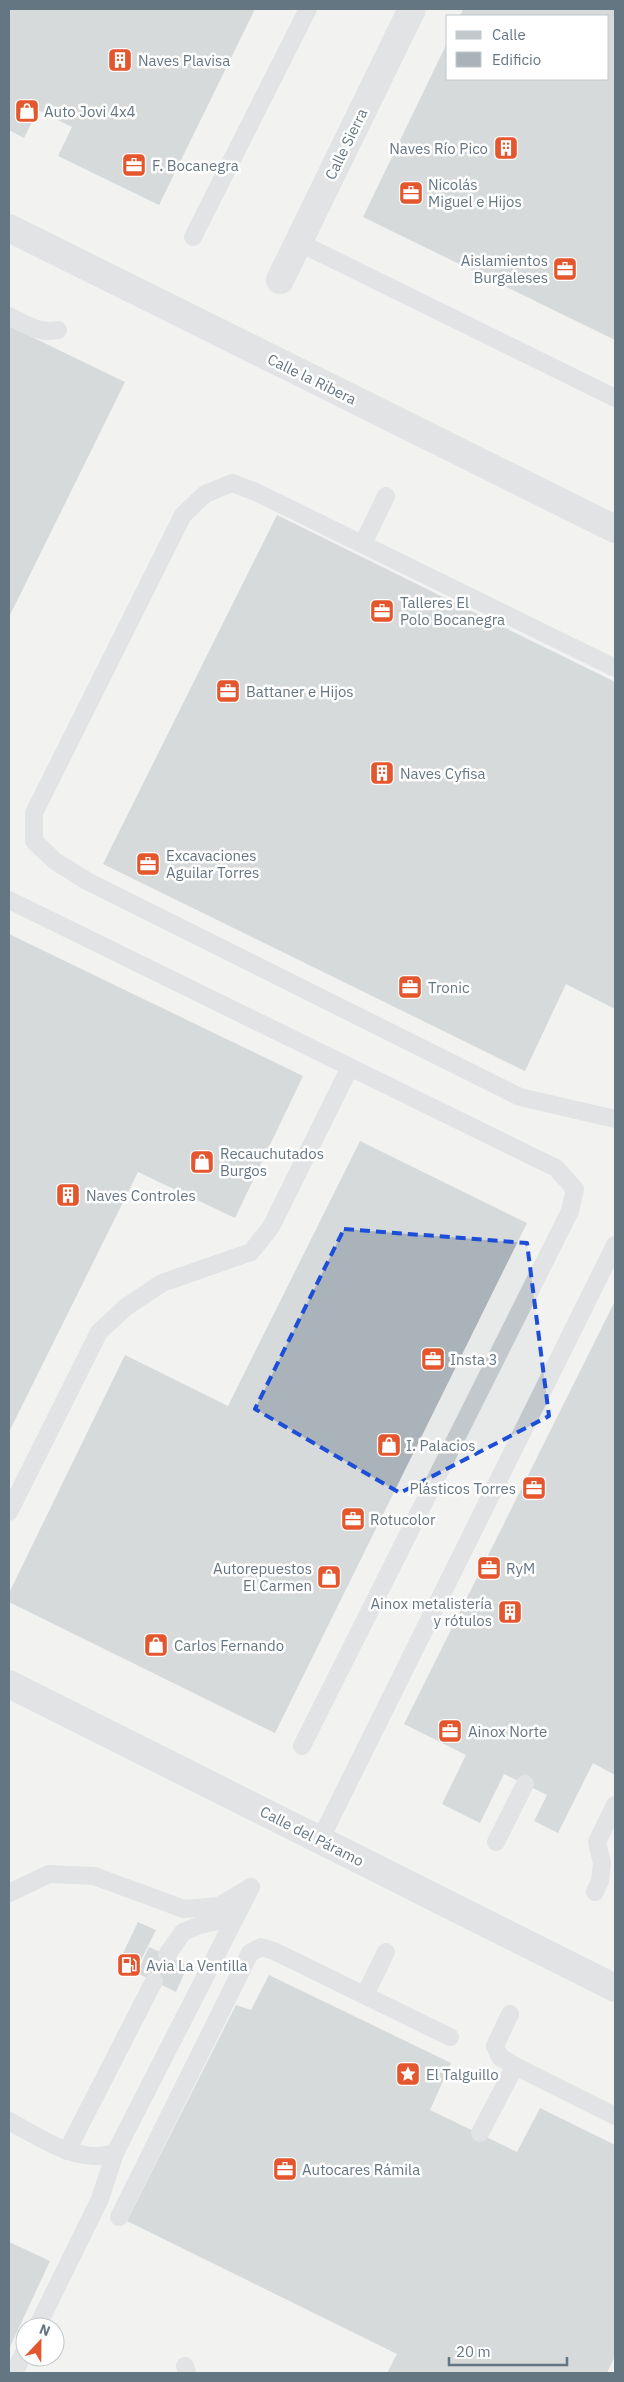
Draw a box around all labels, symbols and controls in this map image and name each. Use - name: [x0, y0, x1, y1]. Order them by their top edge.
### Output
- legend: [446, 15, 609, 80]
- text: Calle: [492, 25, 526, 44]
- building icon: Naves Plavisa: [107, 47, 133, 73]
- text: Edificio: [492, 50, 541, 69]
- place label: Naves Plavisa: [138, 51, 230, 70]
- shop icon: Auto Jovi 4x4: [14, 98, 40, 124]
- place label: Auto Jovi 4x4: [44, 102, 136, 121]
- street label: Calle Sierra: [321, 105, 371, 183]
- building icon: Naves Río Pico: [493, 135, 519, 161]
- place label: Naves Río Pico: [389, 139, 488, 158]
- office icon: F. Bocanegra: [121, 152, 147, 178]
- place label: F. Bocanegra: [152, 156, 239, 175]
- place label: Nicolás Miguel e Hijos: [428, 175, 522, 211]
- office icon: Nicolás Miguel e Hijos: [398, 180, 424, 206]
- place label: Aislamientos Burgaleses: [461, 251, 548, 287]
- office icon: Aislamientos Burgaleses: [552, 256, 578, 282]
- street label: Calle la Ribera: [264, 349, 360, 409]
- place label: Talleres El Polo Bocanegra: [400, 593, 505, 629]
- office icon: Talleres El Polo Bocanegra: [369, 598, 395, 624]
- office icon: Battaner e Hijos: [215, 678, 241, 704]
- place label: Battaner e Hijos: [246, 682, 354, 701]
- building icon: Naves Cyfisa: [369, 760, 395, 786]
- place label: Naves Cyfisa: [400, 764, 486, 783]
- place label: Excavaciones Aguilar Torres: [166, 846, 259, 882]
- office icon: Excavaciones Aguilar Torres: [135, 851, 161, 877]
- office icon: Tronic: [397, 974, 423, 1000]
- place label: Tronic: [428, 978, 470, 997]
- place label: Recauchutados Burgos: [220, 1144, 324, 1180]
- shop icon: Recauchutados Burgos: [189, 1149, 215, 1175]
- building icon: Naves Controles: [55, 1182, 81, 1208]
- place label: Naves Controles: [86, 1186, 196, 1205]
- office icon: Insta 3: [420, 1346, 446, 1372]
- place label: Insta 3: [450, 1350, 498, 1369]
- shop icon: I. Palacios: [376, 1432, 402, 1458]
- place label: I. Palacios: [406, 1436, 476, 1455]
- office icon: Plásticos Torres: [521, 1475, 547, 1501]
- place label: Plásticos Torres: [409, 1479, 516, 1498]
- office icon: Rotucolor: [340, 1506, 366, 1532]
- place label: Rotucolor: [370, 1510, 436, 1529]
- office icon: RyM: [476, 1555, 502, 1581]
- place label: Autorepuestos El Carmen: [213, 1559, 312, 1595]
- place label: RyM: [506, 1559, 535, 1578]
- shop icon: Autorepuestos El Carmen: [316, 1564, 342, 1590]
- place label: Ainox metalistería y rótulos: [370, 1594, 492, 1630]
- building icon: Ainox metalistería y rótulos: [497, 1599, 523, 1625]
- shop icon: Carlos Fernando: [143, 1632, 169, 1658]
- place label: Carlos Fernando: [174, 1636, 284, 1655]
- office icon: Ainox Norte: [437, 1718, 463, 1744]
- place label: Ainox Norte: [468, 1722, 547, 1741]
- street label: Calle del Páramo: [257, 1802, 367, 1870]
- fuel station icon: Avia La Ventilla: [116, 1952, 142, 1978]
- place label: Avia La Ventilla: [146, 1956, 248, 1975]
- place icon: El Talguillo: [395, 2061, 421, 2087]
- place label: El Talguillo: [426, 2065, 499, 2084]
- office icon: Autocares Rámila: [272, 2156, 298, 2182]
- place label: Autocares Rámila: [302, 2160, 420, 2179]
- north arrow: [15, 2317, 65, 2367]
- text: N: [37, 2320, 53, 2340]
- scale bar: [449, 2334, 566, 2366]
- text: 20 m: [456, 2342, 491, 2361]

